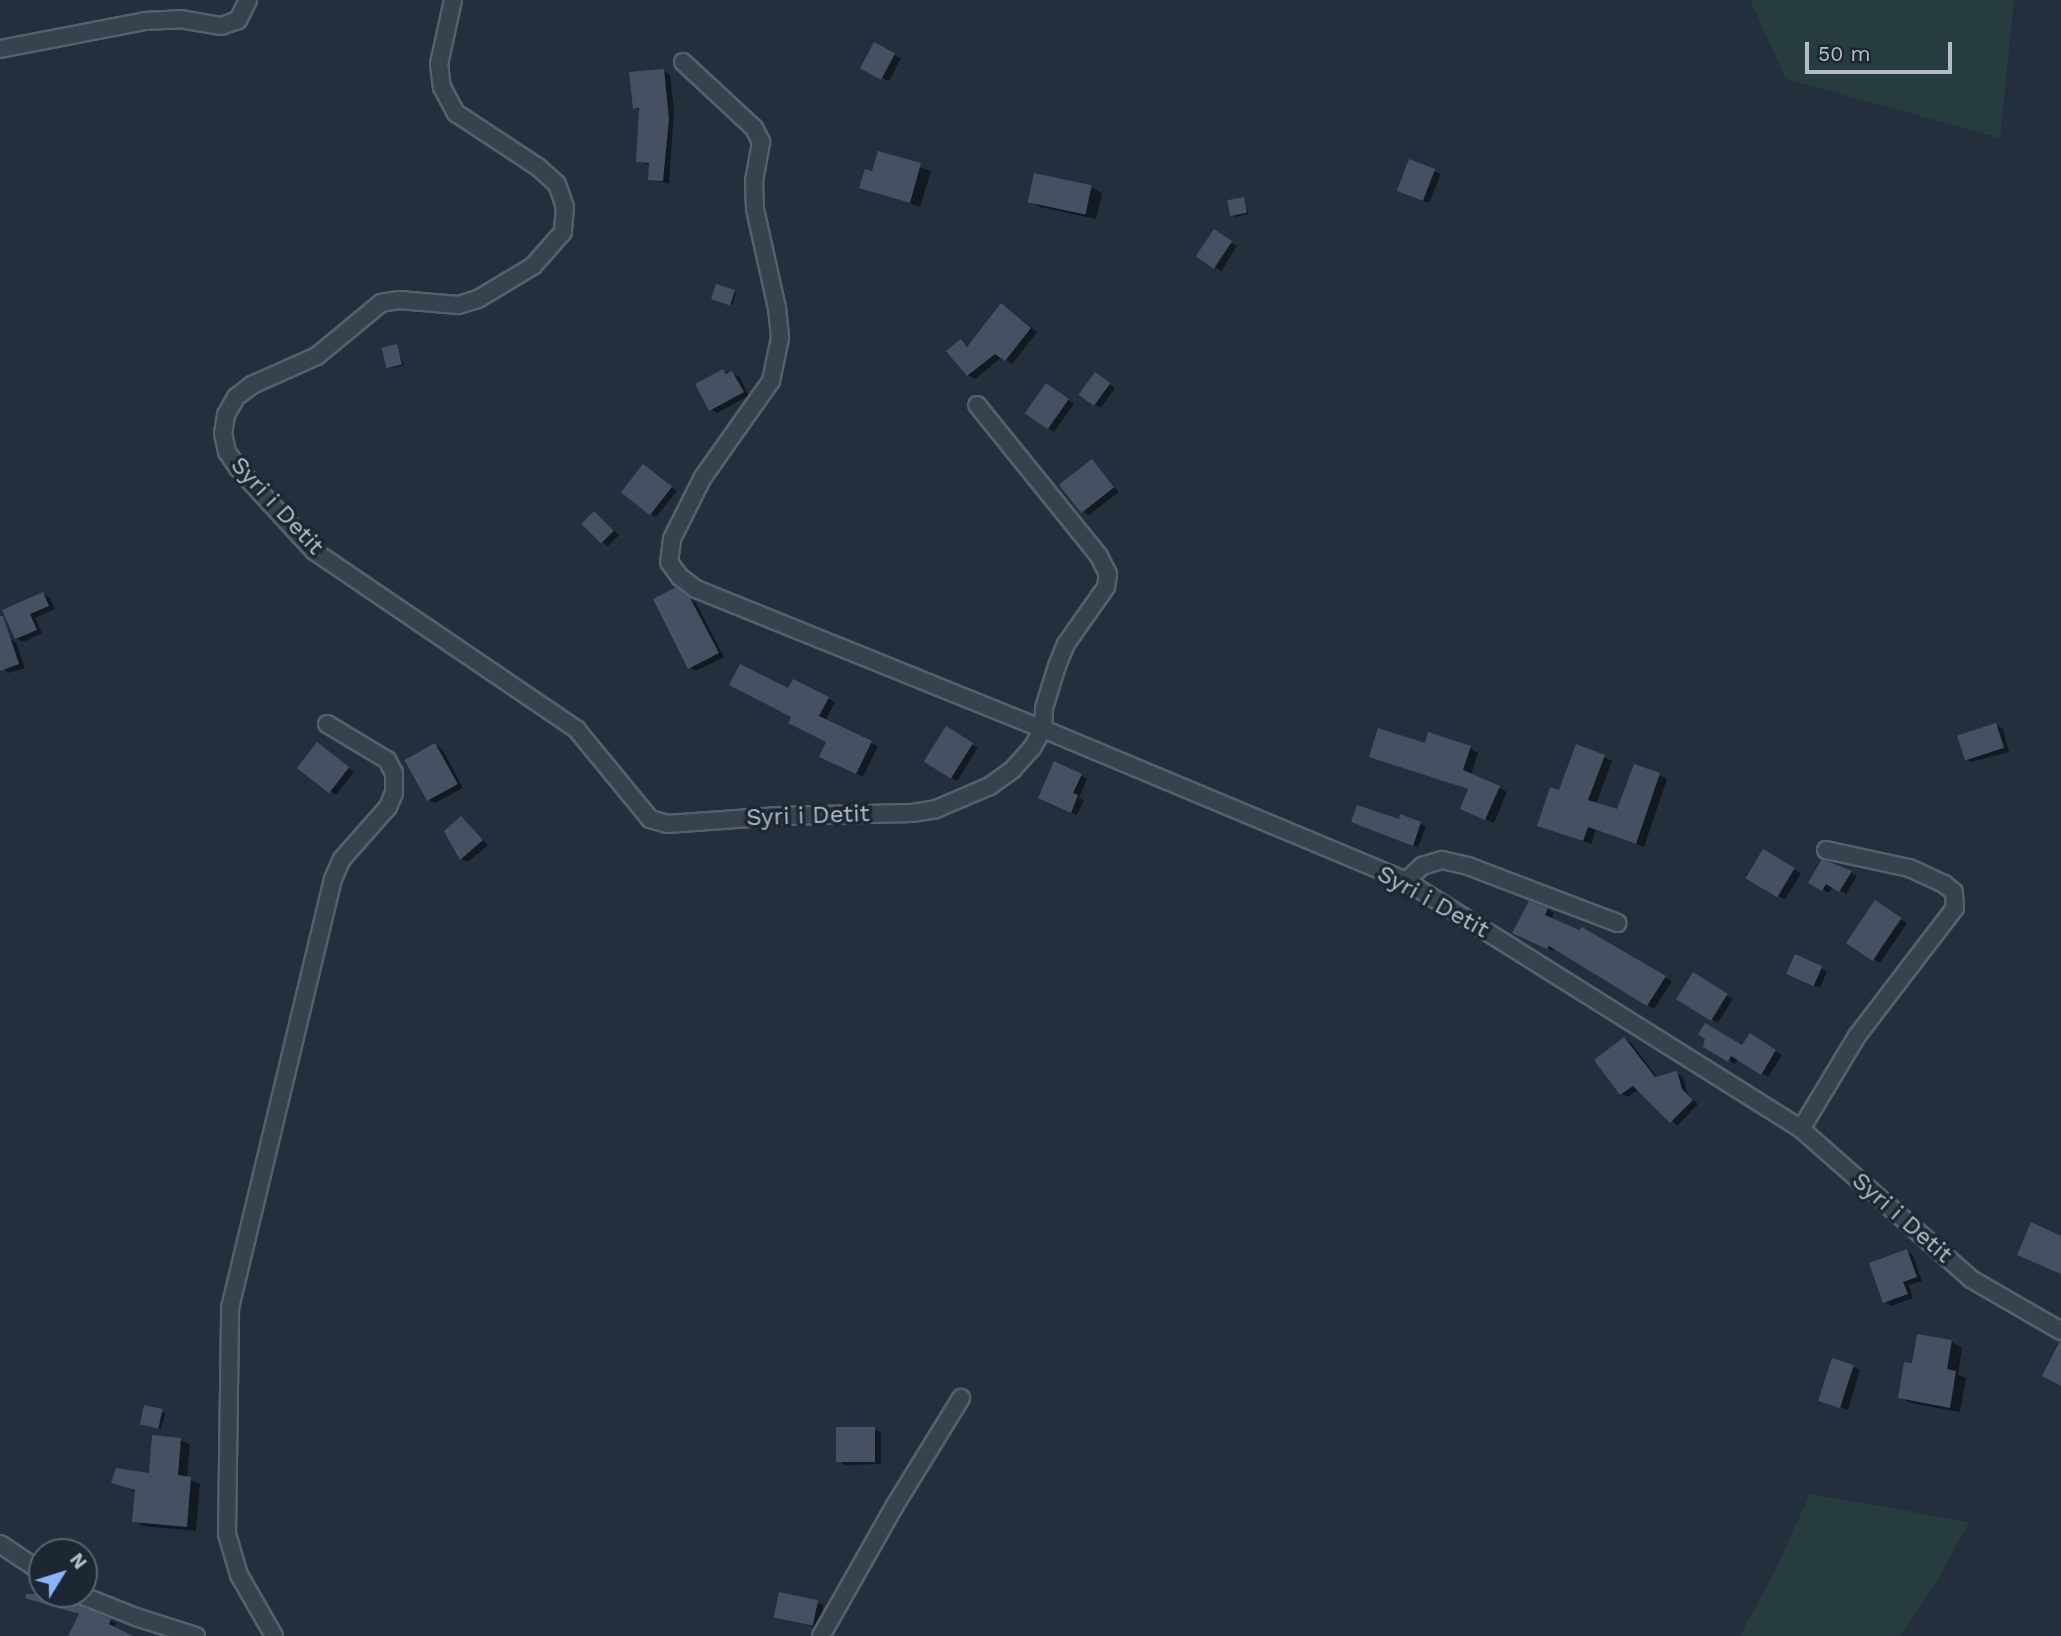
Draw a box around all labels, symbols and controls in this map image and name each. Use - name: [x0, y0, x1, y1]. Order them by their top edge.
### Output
- scale bar: [1809, 28, 1956, 72]
- text: 50 m: [1818, 41, 1870, 66]
- street label: Syri i Detit: [224, 451, 330, 561]
- street label: Syri i Detit: [746, 799, 870, 833]
- street label: Syri i Detit: [1372, 860, 1494, 944]
- street label: Syri i Detit: [1846, 1167, 1958, 1269]
- north arrow: [28, 1538, 98, 1608]
- text: N: [65, 1548, 92, 1574]

